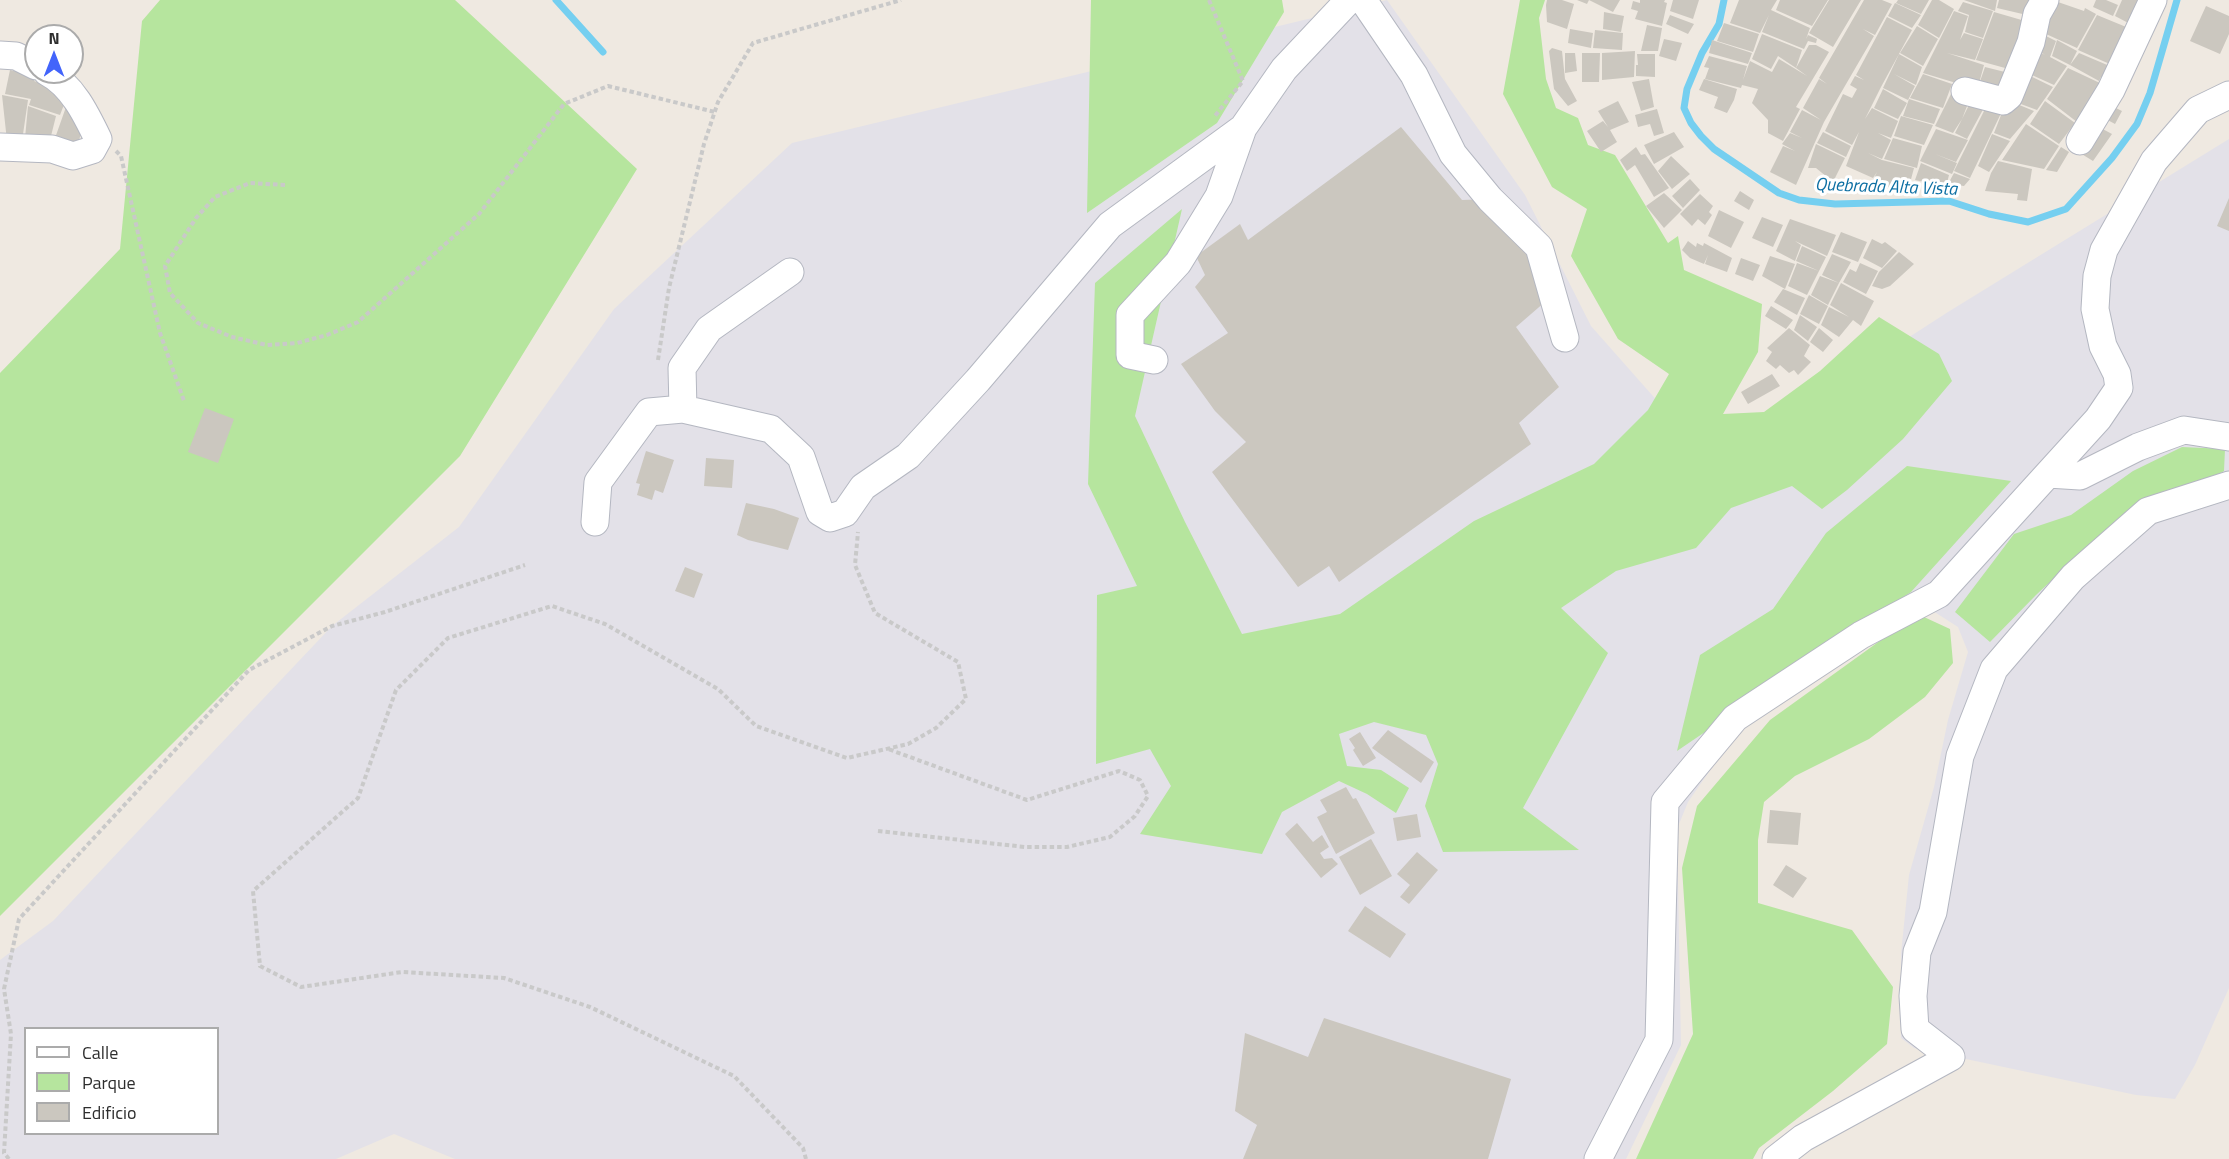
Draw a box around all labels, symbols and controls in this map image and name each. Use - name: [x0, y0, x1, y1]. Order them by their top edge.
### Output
- north arrow: [24, 24, 84, 84]
- text: N: [48, 26, 60, 50]
- water label: Quebrada Alta Vista: [1814, 175, 1958, 201]
- legend: [24, 1027, 219, 1135]
- text: Calle: [82, 1039, 118, 1066]
- text: Parque: [82, 1069, 136, 1096]
- text: Edificio: [82, 1099, 136, 1126]

